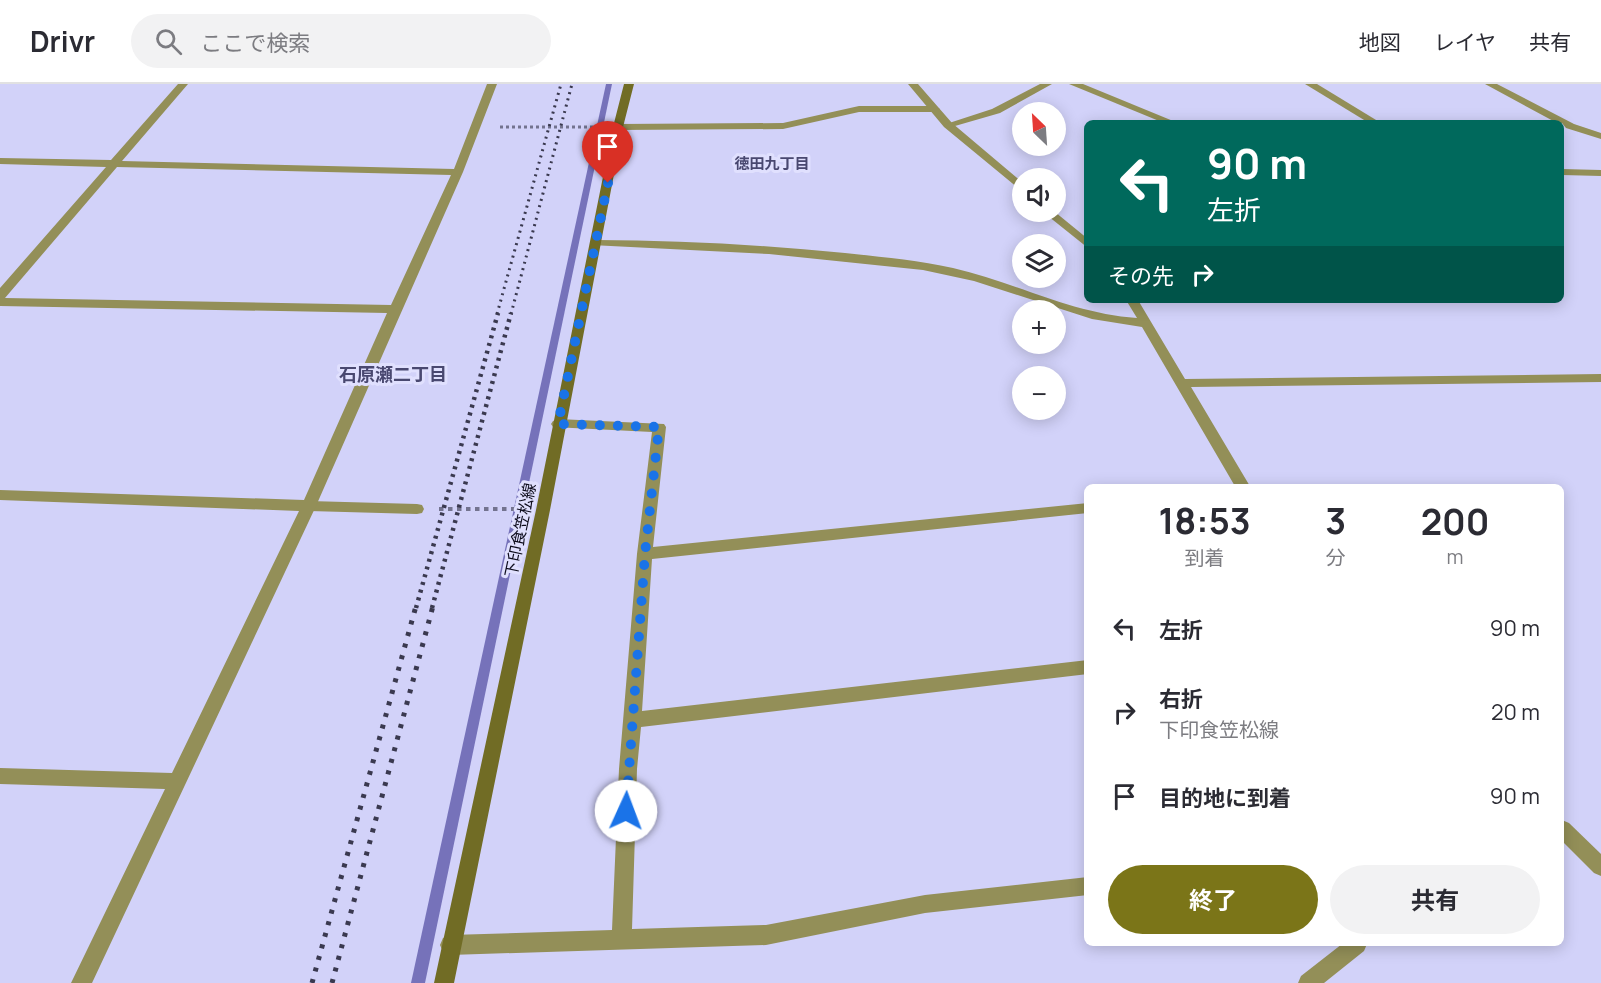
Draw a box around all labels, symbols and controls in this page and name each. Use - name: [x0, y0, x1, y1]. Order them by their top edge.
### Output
- search box: [131, 14, 551, 68]
- text: Drivr: [30, 22, 95, 60]
- icon: search: [152, 25, 185, 58]
- text: ここで検索: [200, 28, 310, 58]
- text: 地図: [1359, 28, 1401, 56]
- text: レイヤ: [1434, 28, 1496, 56]
- text: 共有: [1529, 28, 1571, 56]
- north arrow: [1012, 102, 1066, 156]
- map controls: [1012, 102, 1066, 420]
- pin: [582, 121, 633, 183]
- icon: arrive: [591, 130, 624, 163]
- text: 90 m: [1207, 134, 1307, 192]
- icon: left: [1108, 144, 1186, 222]
- district label: 徳田九丁目: [734, 153, 810, 174]
- button: sound: [1012, 168, 1066, 222]
- text: 左折: [1207, 191, 1261, 228]
- button: layers: [1012, 234, 1066, 288]
- icon: right: [1186, 258, 1219, 291]
- text: その先: [1108, 261, 1174, 291]
- button: +: [1012, 300, 1066, 354]
- district label: 石原瀬二丁目: [339, 362, 447, 386]
- button: −: [1012, 366, 1066, 420]
- street label: 下印食笠松線: [499, 481, 541, 579]
- text: 18:53: [1159, 496, 1251, 545]
- text: 3: [1325, 496, 1346, 545]
- text: 200: [1421, 497, 1489, 546]
- text: m: [1447, 543, 1464, 570]
- text: 到着: [1185, 544, 1225, 571]
- text: 分: [1326, 544, 1346, 571]
- icon: left: [1108, 612, 1141, 645]
- text: 90 m: [1490, 613, 1540, 643]
- text: 左折: [1159, 615, 1203, 645]
- text: 右折: [1159, 684, 1203, 714]
- icon: right: [1108, 696, 1141, 729]
- text: 20 m: [1491, 697, 1540, 727]
- text: 下印食笠松線: [1159, 716, 1279, 743]
- position arrow: [594, 779, 658, 843]
- icon: arrive: [1108, 780, 1141, 813]
- text: 90 m: [1490, 781, 1540, 811]
- text: 目的地に到着: [1159, 783, 1291, 813]
- button: 終了: [1108, 865, 1318, 934]
- button: 共有: [1330, 865, 1540, 934]

